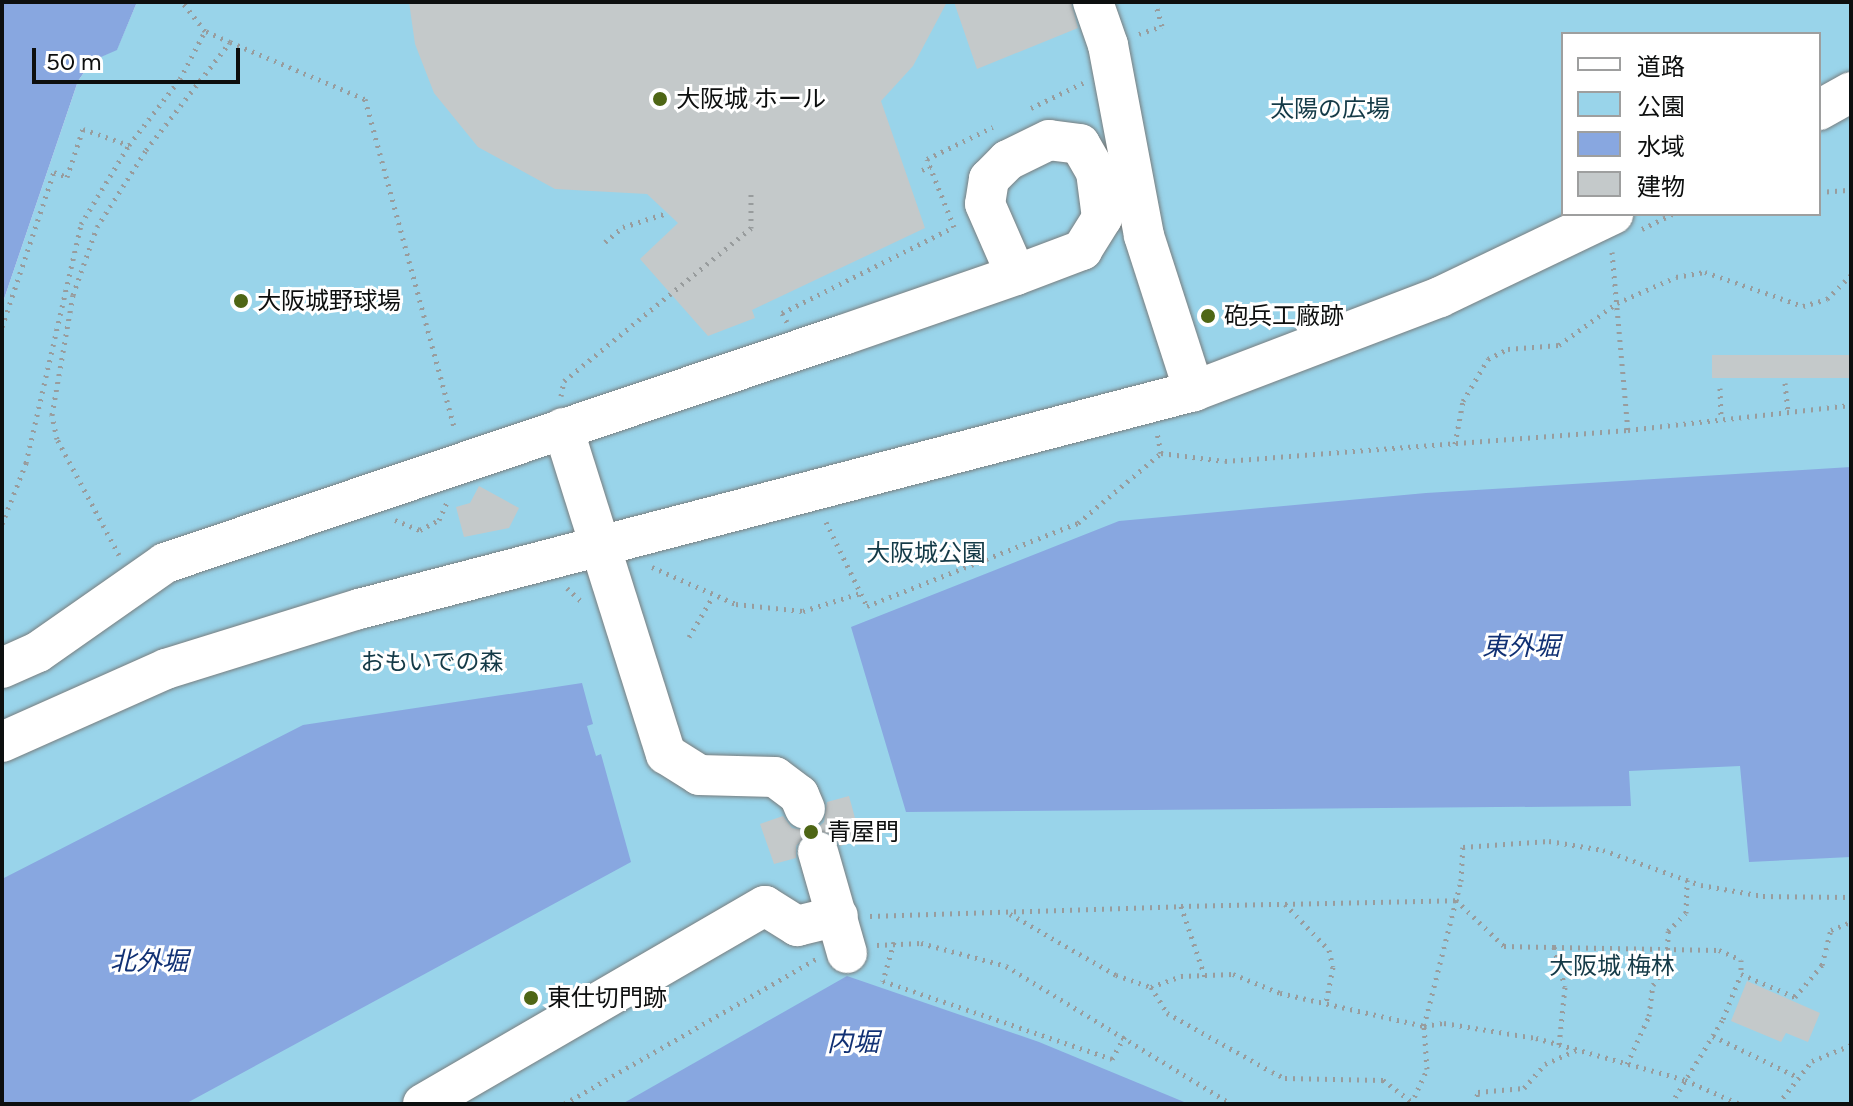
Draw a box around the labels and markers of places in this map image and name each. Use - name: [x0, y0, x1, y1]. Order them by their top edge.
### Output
- place label: 大阪城 ホール: [676, 85, 826, 113]
- marker: 大阪城 ホール: [651, 90, 669, 108]
- place label: 大阪城野球場: [257, 287, 401, 315]
- marker: 大阪城野球場: [232, 292, 250, 310]
- place label: 砲兵工廠跡: [1224, 302, 1344, 330]
- marker: 砲兵工廠跡: [1199, 307, 1217, 325]
- place label: 青屋門: [827, 818, 899, 846]
- marker: 青屋門: [802, 823, 820, 841]
- place label: 東仕切門跡: [547, 984, 667, 1012]
- marker: 東仕切門跡: [522, 989, 540, 1007]

